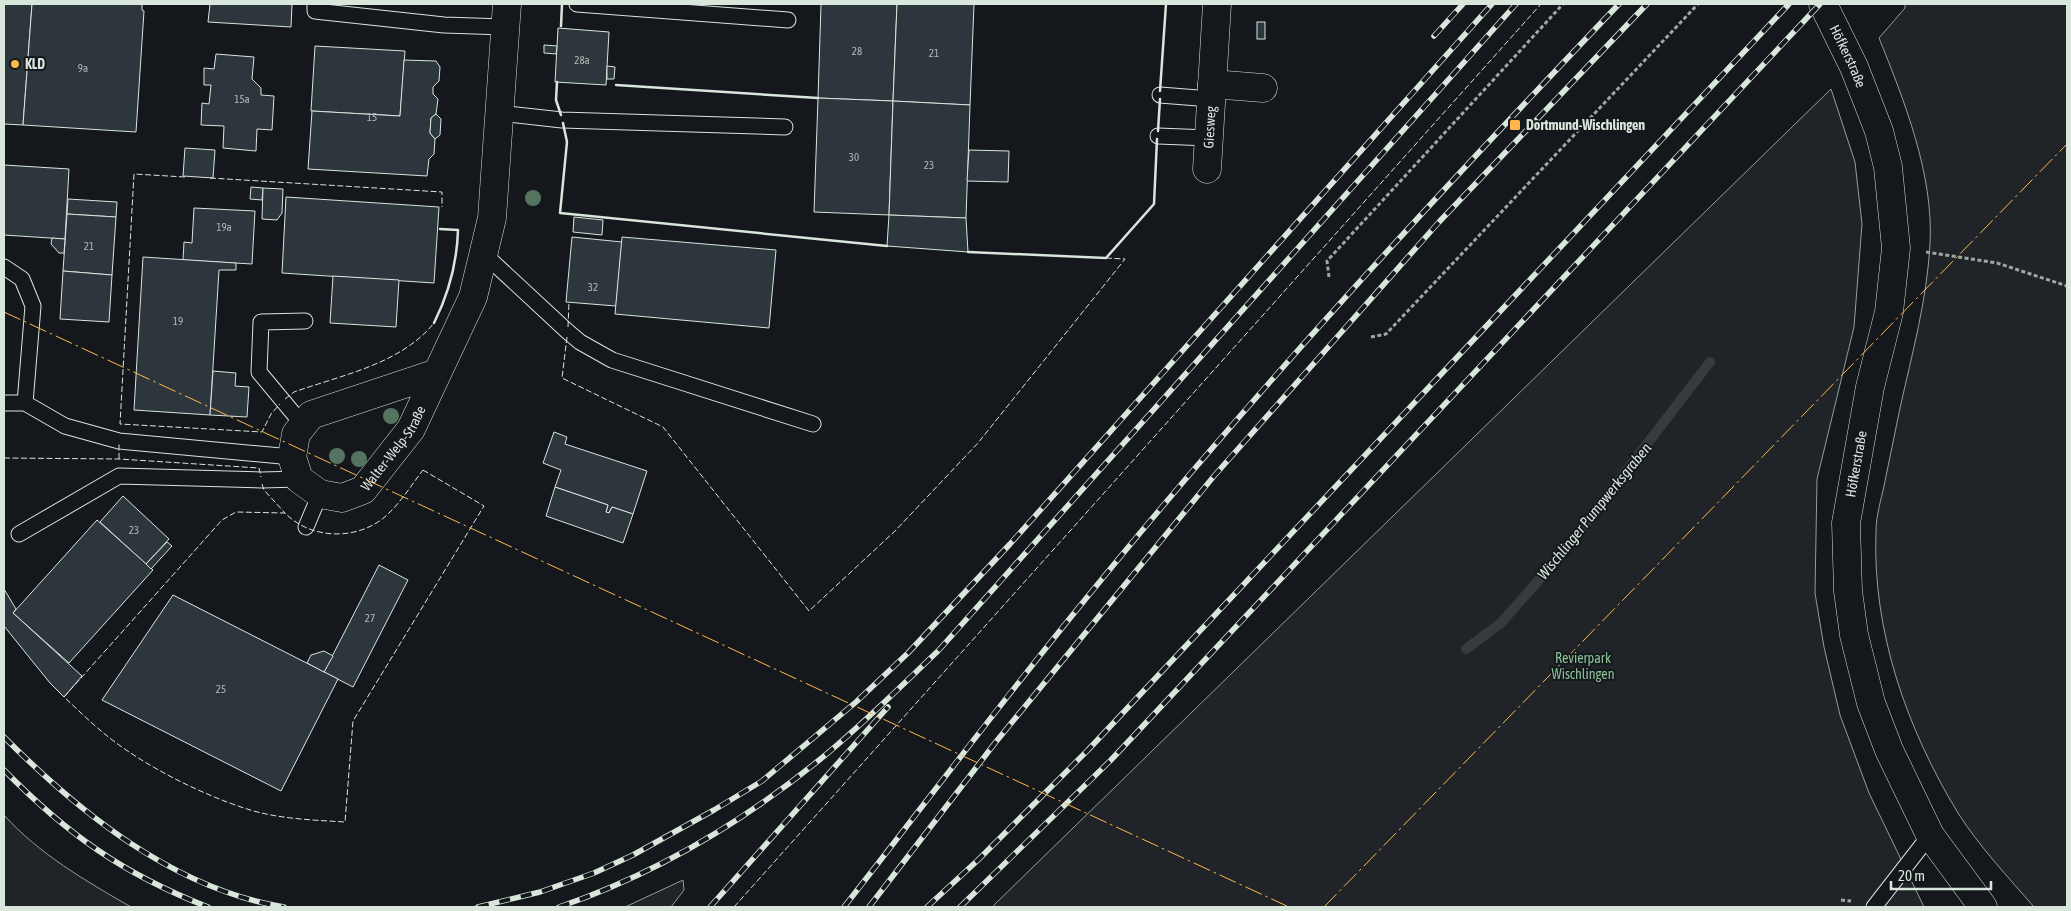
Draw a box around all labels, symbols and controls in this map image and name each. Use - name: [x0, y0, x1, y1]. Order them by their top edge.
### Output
- street label: Höfkerstraße: [1827, 22, 1869, 90]
- house number: 28: [852, 45, 862, 57]
- house number: 21: [929, 47, 939, 59]
- house number: 28a: [574, 54, 590, 66]
- place label: KLD: [25, 56, 45, 72]
- marker: KLD: [9, 58, 21, 70]
- house number: 9a: [78, 62, 88, 74]
- house number: 15a: [234, 93, 250, 105]
- street label: Giesweg: [1200, 105, 1219, 149]
- house number: 15: [367, 111, 377, 123]
- place label: Dortmund-Wischlingen: [1526, 117, 1645, 133]
- marker: Dortmund-Wischlingen: [1508, 118, 1522, 132]
- house number: 30: [849, 151, 859, 163]
- house number: 23: [924, 159, 934, 171]
- house number: 19a: [216, 221, 232, 233]
- house number: 21: [84, 240, 94, 252]
- house number: 32: [588, 281, 598, 293]
- house number: 19: [173, 315, 183, 327]
- street label: Walter-Welp-Straße: [358, 403, 429, 494]
- street label: Höfkerstraße: [1842, 430, 1870, 498]
- water label: Wischlinger Pumpwerksgraben: [1534, 439, 1654, 583]
- house number: 23: [129, 524, 139, 536]
- house number: 27: [365, 612, 375, 624]
- park label: Revierpark Wischlingen: [1552, 650, 1614, 682]
- house number: 25: [216, 683, 226, 695]
- scale bar: [1891, 858, 1991, 890]
- text: 20 m: [1898, 867, 1925, 884]

